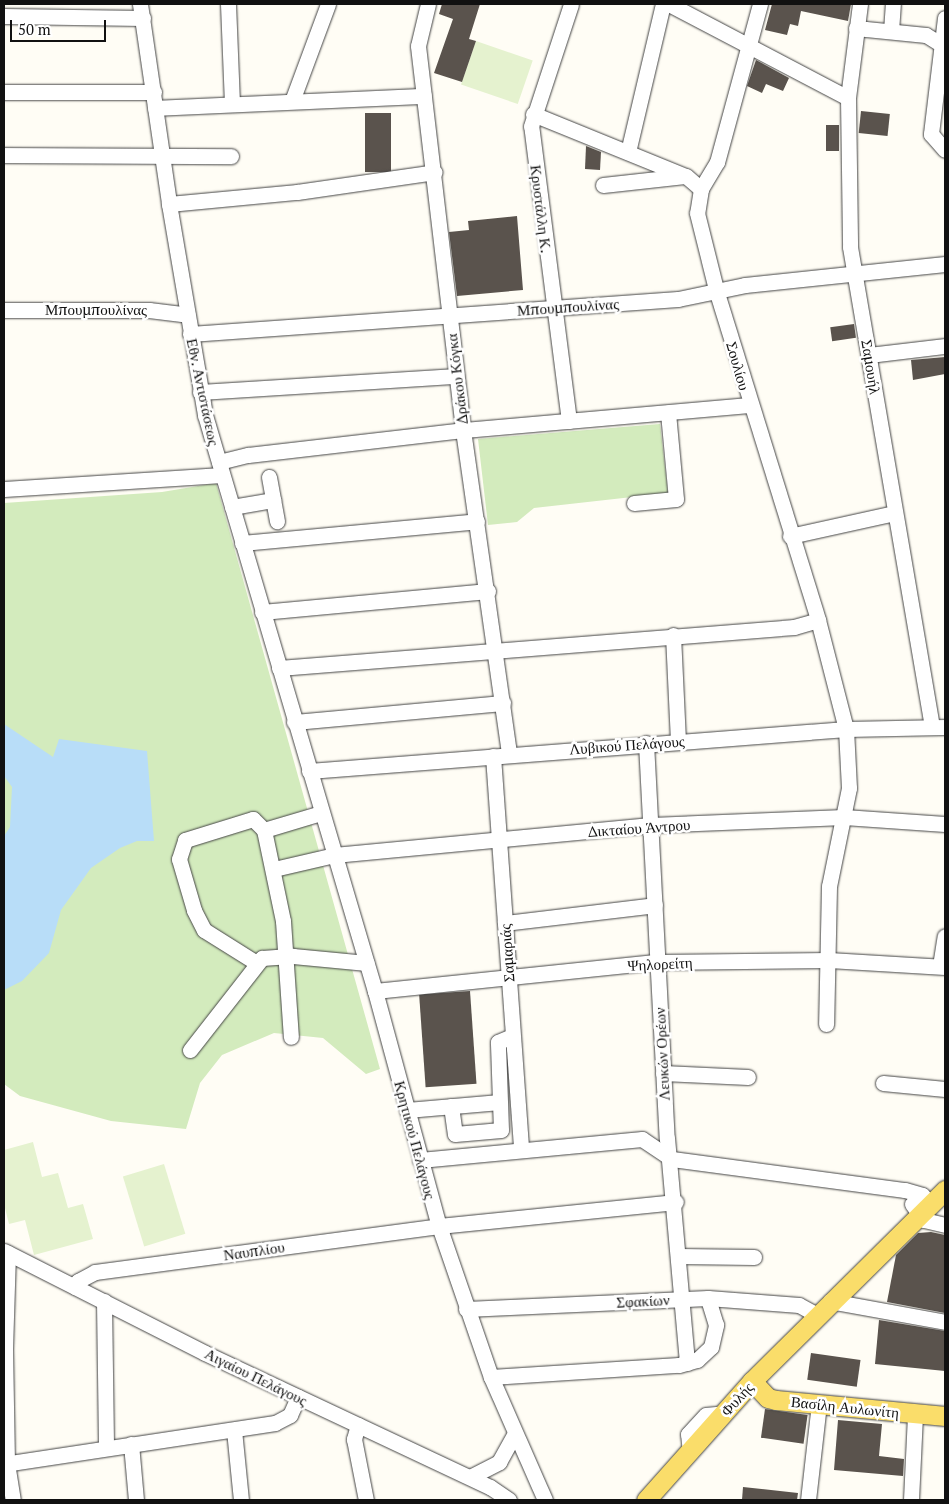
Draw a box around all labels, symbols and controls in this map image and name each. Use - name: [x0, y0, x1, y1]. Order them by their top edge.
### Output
- scale bar: [12, 10, 109, 42]
- text: 50 m: [18, 19, 51, 39]
- street label: Κρυστάλλη Κ.: [527, 164, 555, 254]
- street label: Μπουμπουλίνας: [516, 294, 620, 320]
- street label: Μπουμπουλίνας: [45, 301, 147, 319]
- street label: Δράκου Κόγκα: [443, 333, 471, 425]
- street label: Εθν. Αντιστάσεως: [183, 336, 223, 448]
- street label: Σαμουήλ: [858, 338, 884, 396]
- street label: Σουλίου: [722, 340, 754, 392]
- street label: Λυβικού Πελάγους: [569, 732, 685, 758]
- street label: Δικταίου Άντρου: [587, 815, 691, 841]
- street label: Σαμαριάς: [496, 923, 518, 983]
- street label: Ψηλορείτη: [627, 953, 693, 975]
- street label: Λευκών Ορέων: [651, 1007, 673, 1101]
- street label: Κρητικού Πελάγους: [391, 1079, 439, 1201]
- street label: Ναυπλίου: [222, 1238, 286, 1264]
- street label: Σφακίων: [616, 1291, 670, 1311]
- street label: Αιγαίου Πελάγους: [202, 1344, 310, 1410]
- street label: Φυλής: [717, 1378, 757, 1420]
- street label: Βασίλη Αυλωνίτη: [790, 1392, 900, 1422]

